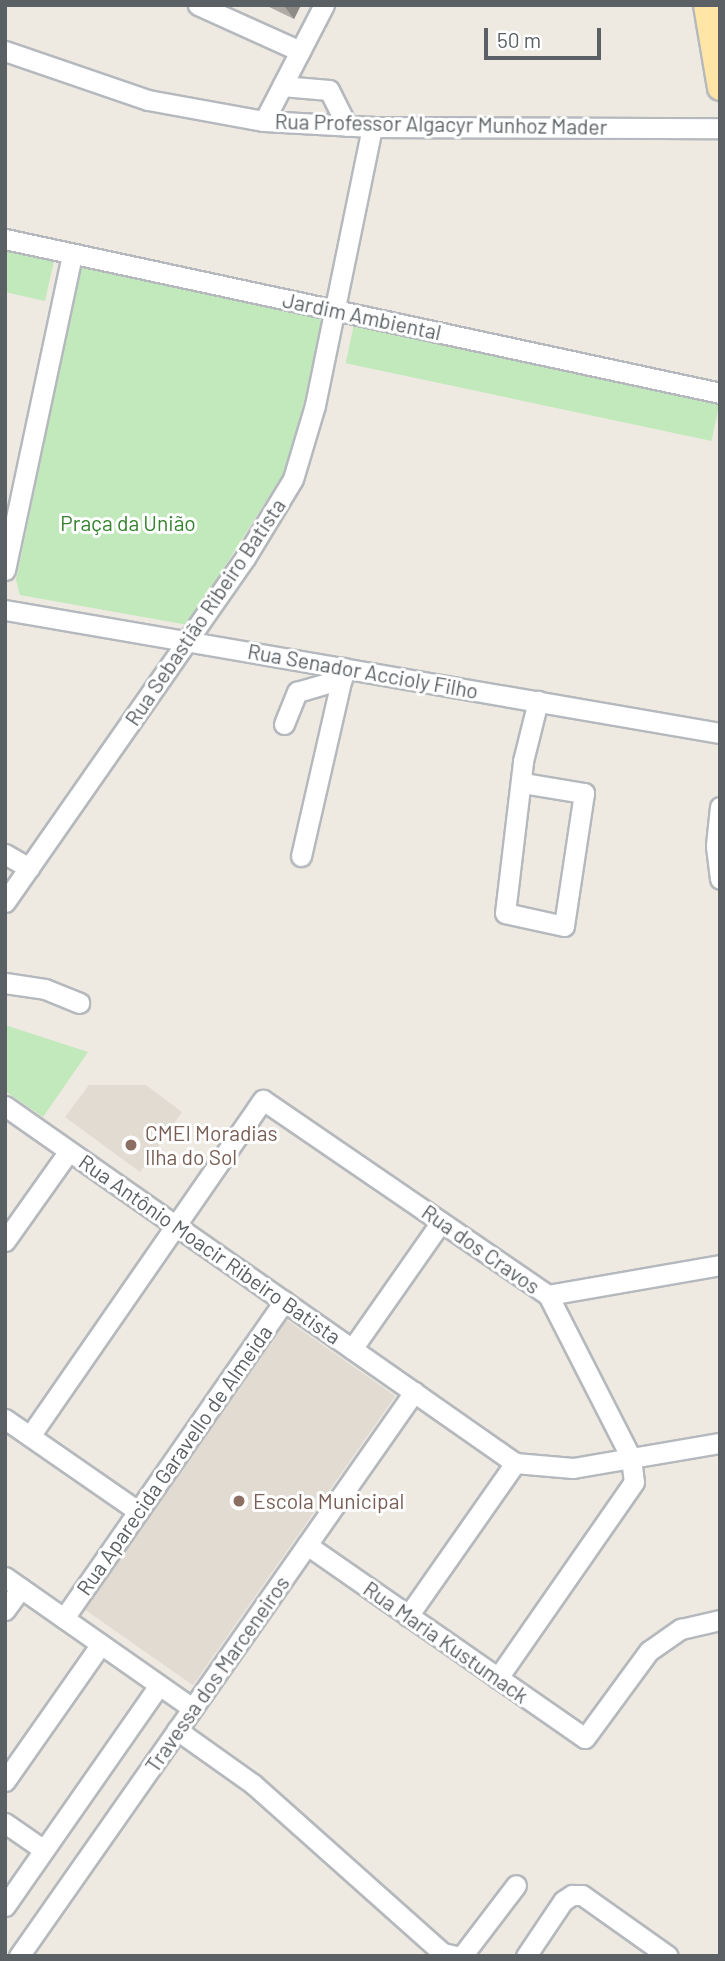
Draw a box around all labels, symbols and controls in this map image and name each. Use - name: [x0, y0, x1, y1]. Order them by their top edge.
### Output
- scale bar: [487, 14, 604, 58]
- text: 50 m: [497, 27, 541, 52]
- street label: Rua Professor Algacyr Munhoz Mader: [274, 108, 608, 140]
- street label: Jardim Ambiental: [280, 287, 444, 345]
- street label: Rua Sebastião Ribeiro Batista: [120, 494, 290, 730]
- park label: Praça da União: [60, 510, 196, 536]
- street label: Rua Senador Accioly Filho: [246, 638, 480, 704]
- place label: CMEI Moradias Ilha do Sol: [145, 1120, 278, 1170]
- marker: CMEI Moradias Ilha do Sol: [123, 1137, 139, 1153]
- street label: Rua Antônio Moacir Ribeiro Batista: [74, 1149, 346, 1349]
- street label: Rua dos Cravos: [417, 1199, 545, 1299]
- street label: Rua Aparecida Garavello de Almeida: [71, 1320, 277, 1600]
- place label: Escola Municipal: [253, 1488, 404, 1514]
- marker: Escola Municipal: [231, 1493, 247, 1509]
- street label: Travessa dos Marceneiros: [140, 1571, 294, 1777]
- street label: Rua Maria Kustumack: [359, 1576, 533, 1708]

